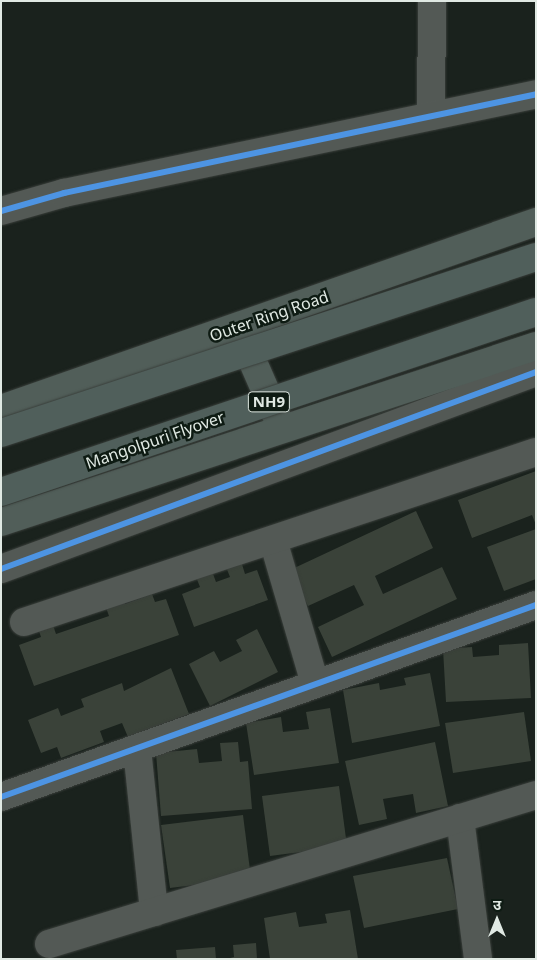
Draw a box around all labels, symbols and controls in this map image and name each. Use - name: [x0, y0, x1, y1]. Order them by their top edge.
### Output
- street label: Outer Ring Road: [207, 287, 331, 345]
- road number: NH9: [248, 390, 290, 414]
- street label: Mangolpuri Flyover: [83, 407, 227, 473]
- north arrow: [472, 895, 522, 945]
- text: उ: [493, 895, 501, 914]

